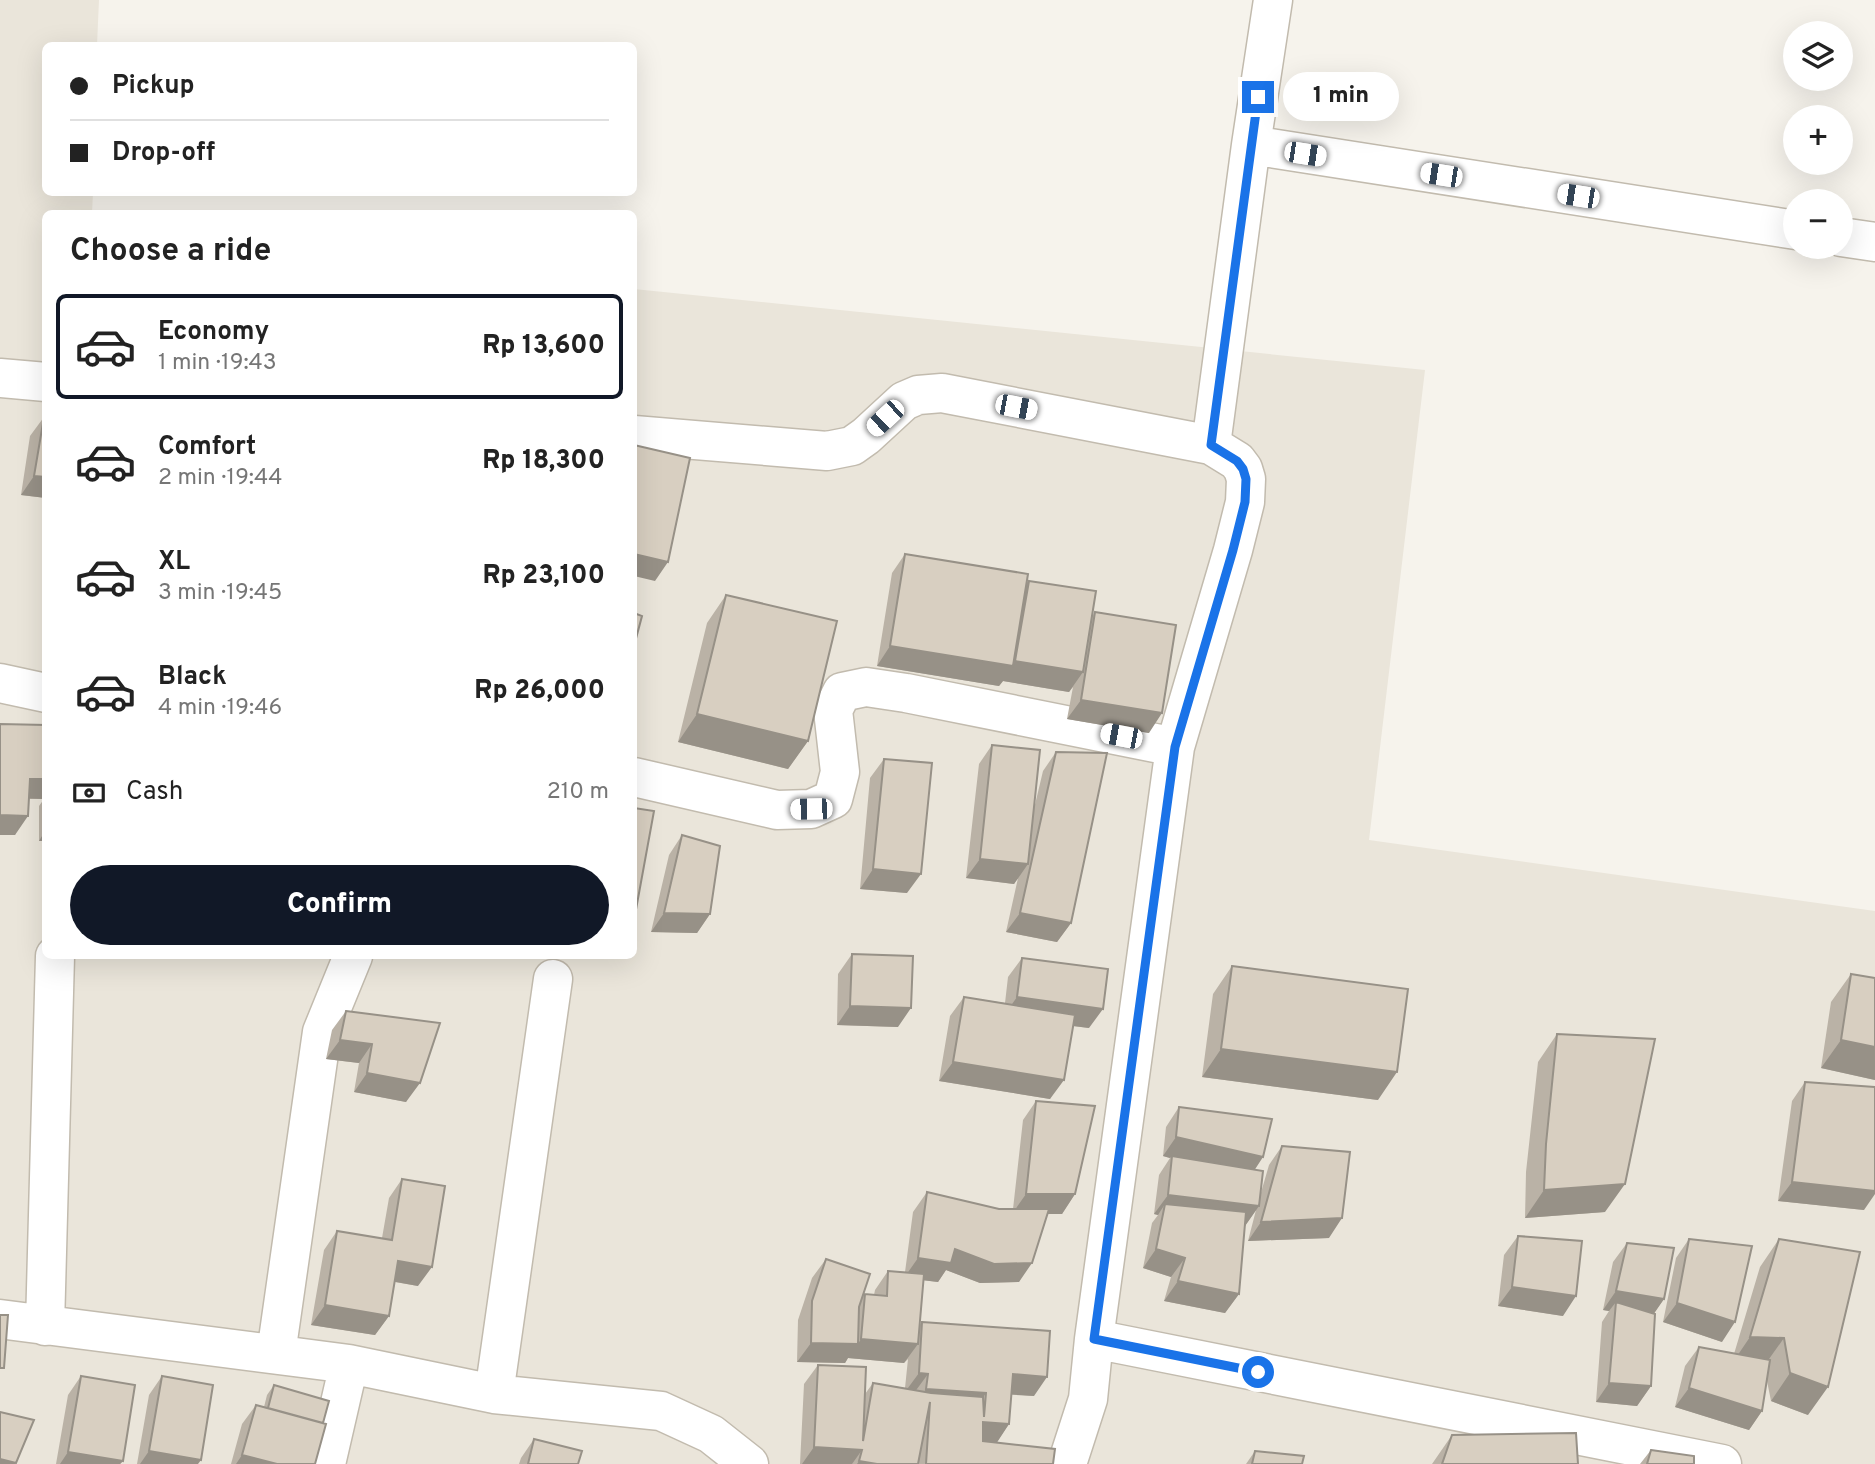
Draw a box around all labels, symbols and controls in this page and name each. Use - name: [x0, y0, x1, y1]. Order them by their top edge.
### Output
- map controls: [1783, 21, 1853, 259]
- button: layers: [1783, 21, 1853, 91]
- text: Pickup: [112, 70, 195, 103]
- callout: 1 min: [1282, 72, 1398, 122]
- route end: [1242, 81, 1274, 113]
- text: 1 min: [1313, 82, 1369, 111]
- button: +: [1783, 105, 1853, 175]
- text: Drop-off: [112, 137, 215, 170]
- car: [1283, 140, 1328, 168]
- car: [1419, 161, 1464, 189]
- car: [1556, 182, 1601, 210]
- button: −: [1783, 189, 1853, 259]
- text: Choose a ride: [70, 232, 271, 272]
- icon: car: [74, 315, 137, 378]
- text: Economy: [158, 316, 269, 349]
- text: Rp 13,600: [482, 330, 605, 363]
- text: 1 min · 19:43: [158, 349, 277, 378]
- car: [994, 393, 1039, 421]
- car: [863, 396, 908, 440]
- icon: car: [74, 430, 137, 493]
- text: Comfort: [158, 431, 256, 464]
- text: Rp 18,300: [482, 445, 605, 478]
- text: 2 min · 19:44: [158, 464, 283, 493]
- icon: car: [74, 545, 137, 608]
- text: XL: [158, 546, 190, 579]
- text: Rp 23,100: [482, 560, 605, 593]
- text: 3 min · 19:45: [158, 579, 282, 608]
- icon: car: [74, 660, 137, 723]
- text: Black: [158, 661, 227, 694]
- text: Rp 26,000: [474, 675, 605, 708]
- text: 4 min · 19:46: [158, 694, 282, 723]
- car: [1099, 722, 1144, 750]
- icon: cash: [70, 774, 108, 812]
- text: Cash: [126, 776, 183, 809]
- text: 210 m: [547, 778, 609, 807]
- car: [790, 798, 833, 820]
- button: Confirm: [70, 865, 609, 945]
- route start: [1242, 1356, 1274, 1388]

